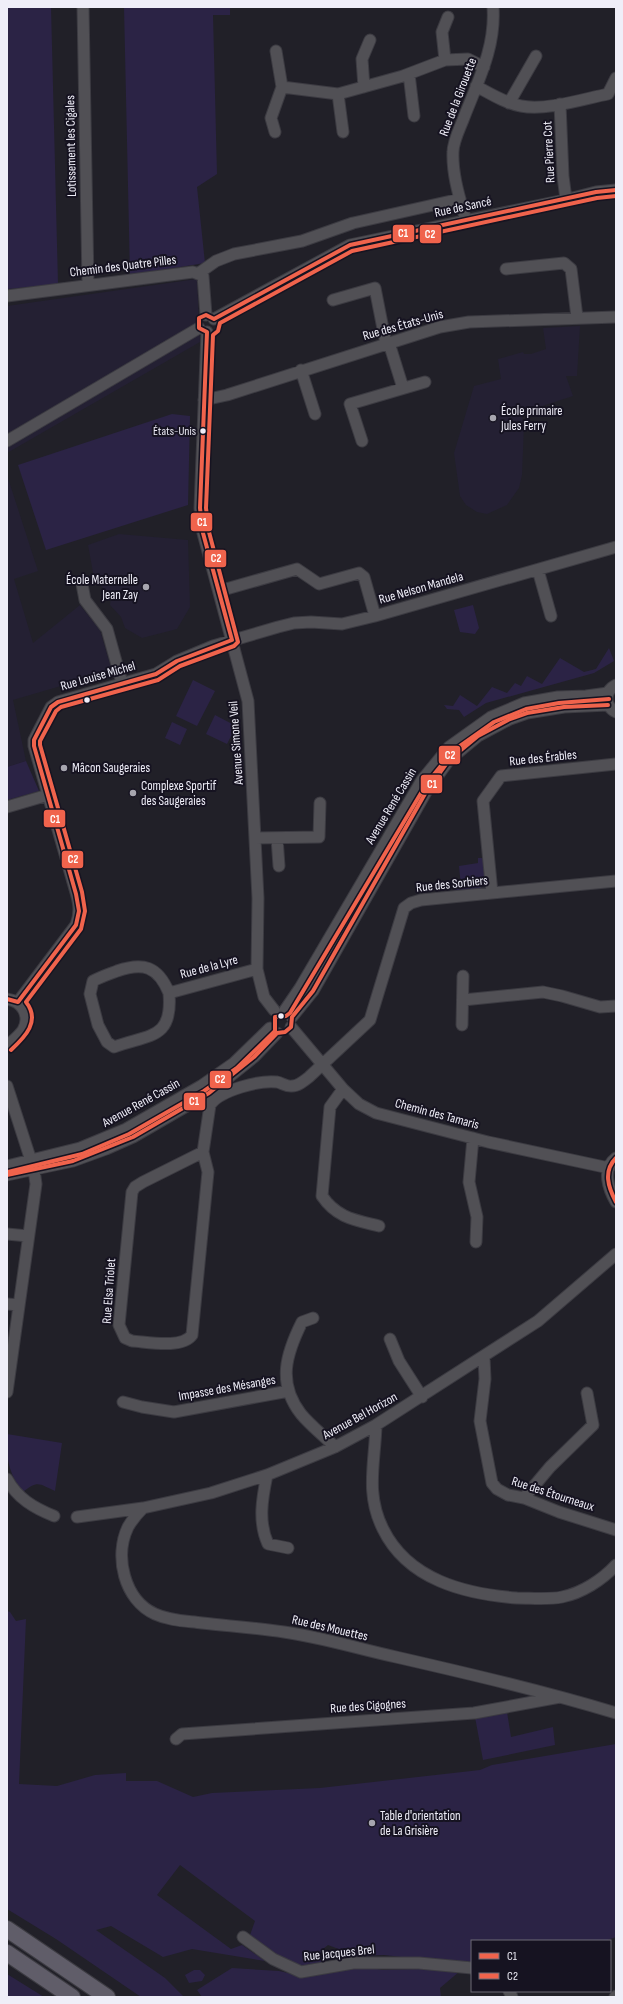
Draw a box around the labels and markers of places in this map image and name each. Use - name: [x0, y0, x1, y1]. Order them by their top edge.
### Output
- place label: École primaire Jules Ferry: [500, 403, 563, 434]
- marker: École primaire Jules Ferry: [488, 413, 498, 423]
- place label: États-Unis: [153, 424, 196, 439]
- marker: États-Unis: [198, 426, 208, 436]
- place label: École Maternelle Jean Zay: [66, 572, 138, 603]
- marker: École Maternelle Jean Zay: [141, 582, 151, 592]
- unlabelled marker: [82, 695, 92, 705]
- place label: Mâcon Saugeraies: [72, 760, 150, 776]
- marker: Mâcon Saugeraies: [59, 763, 69, 773]
- place label: Complexe Sportif des Saugeraies: [141, 778, 216, 809]
- marker: Complexe Sportif des Saugeraies: [128, 788, 138, 798]
- unlabelled marker: [276, 1011, 286, 1021]
- place label: Table d'orientation de La Grisière: [380, 1808, 461, 1839]
- marker: Table d'orientation de La Grisière: [367, 1818, 377, 1828]

